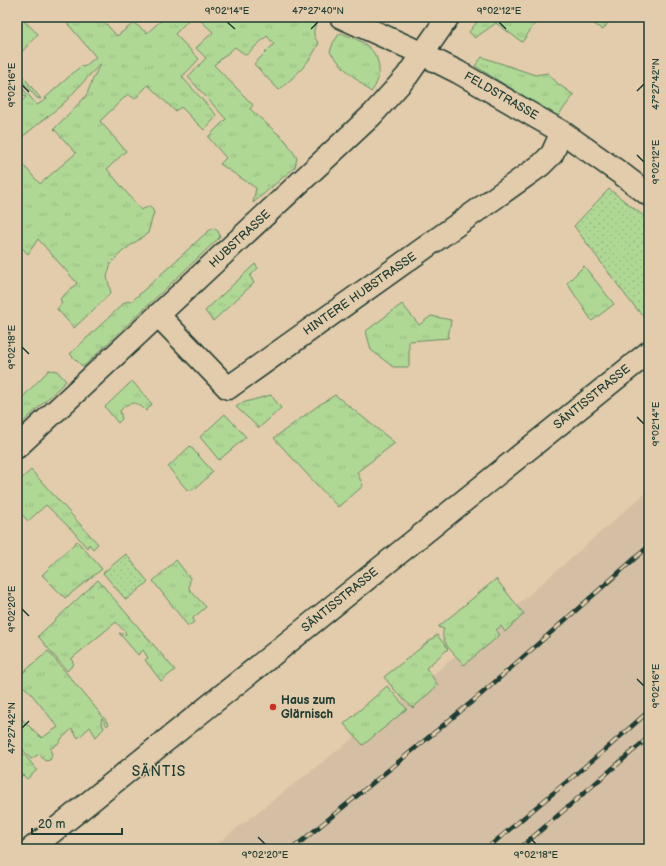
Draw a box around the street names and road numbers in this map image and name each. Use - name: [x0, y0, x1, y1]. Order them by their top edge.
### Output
- street label: FELDSTRASSE: [461, 69, 541, 123]
- street label: HUBSTRASSE: [206, 207, 274, 271]
- street label: HINTERE HUBSTRASSE: [301, 249, 420, 339]
- street label: SÄNTISSTRASSE: [550, 361, 633, 433]
- street label: SÄNTISSTRASSE: [298, 564, 381, 636]

